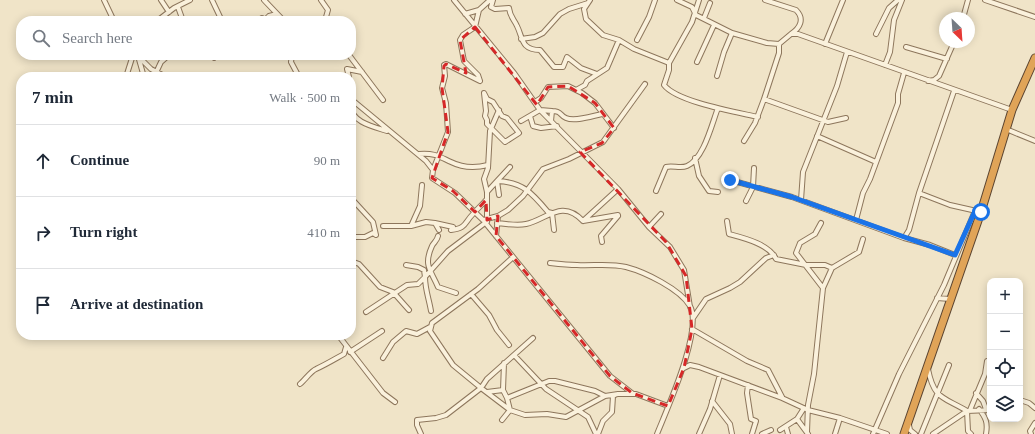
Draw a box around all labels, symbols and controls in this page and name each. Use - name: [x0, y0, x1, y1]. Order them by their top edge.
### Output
- north arrow: [939, 12, 975, 48]
- search box: [16, 16, 356, 60]
- icon: search: [30, 27, 52, 49]
- text: Search here: [62, 30, 132, 46]
- text: 7 min: [32, 88, 73, 107]
- text: Walk · 500 m: [269, 90, 340, 105]
- icon: ahead: [32, 150, 54, 172]
- text: Continue: [70, 152, 129, 168]
- text: 90 m: [314, 153, 340, 168]
- route end: [721, 171, 739, 189]
- route start: [972, 203, 990, 221]
- icon: right: [32, 222, 54, 244]
- text: Turn right: [70, 224, 137, 240]
- text: 410 m: [307, 225, 340, 240]
- map controls: [987, 278, 1023, 422]
- button: +: [987, 278, 1023, 314]
- icon: arrive: [32, 294, 54, 316]
- text: Arrive at destination: [70, 296, 203, 312]
- button: −: [987, 314, 1023, 350]
- button: locate: [987, 350, 1023, 386]
- button: layers: [987, 386, 1023, 422]

